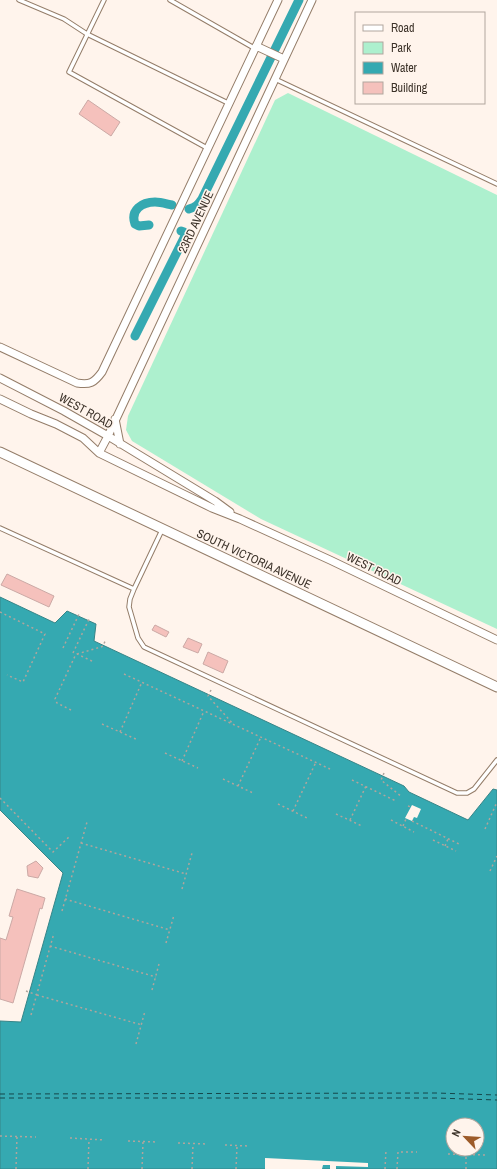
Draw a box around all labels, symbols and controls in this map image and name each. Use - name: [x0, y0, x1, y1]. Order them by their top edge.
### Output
- legend: [355, 12, 485, 104]
- text: Road: [391, 20, 415, 36]
- text: Park: [391, 40, 411, 56]
- text: Water: [391, 60, 418, 76]
- text: Building: [391, 80, 428, 96]
- street label: 23RD AVENUE: [175, 188, 217, 256]
- street label: WEST ROAD: [56, 390, 116, 432]
- street label: SOUTH VICTORIA AVENUE: [194, 525, 314, 593]
- street label: WEST ROAD: [344, 549, 404, 589]
- north arrow: [445, 1117, 485, 1157]
- text: N: [448, 1127, 464, 1139]

